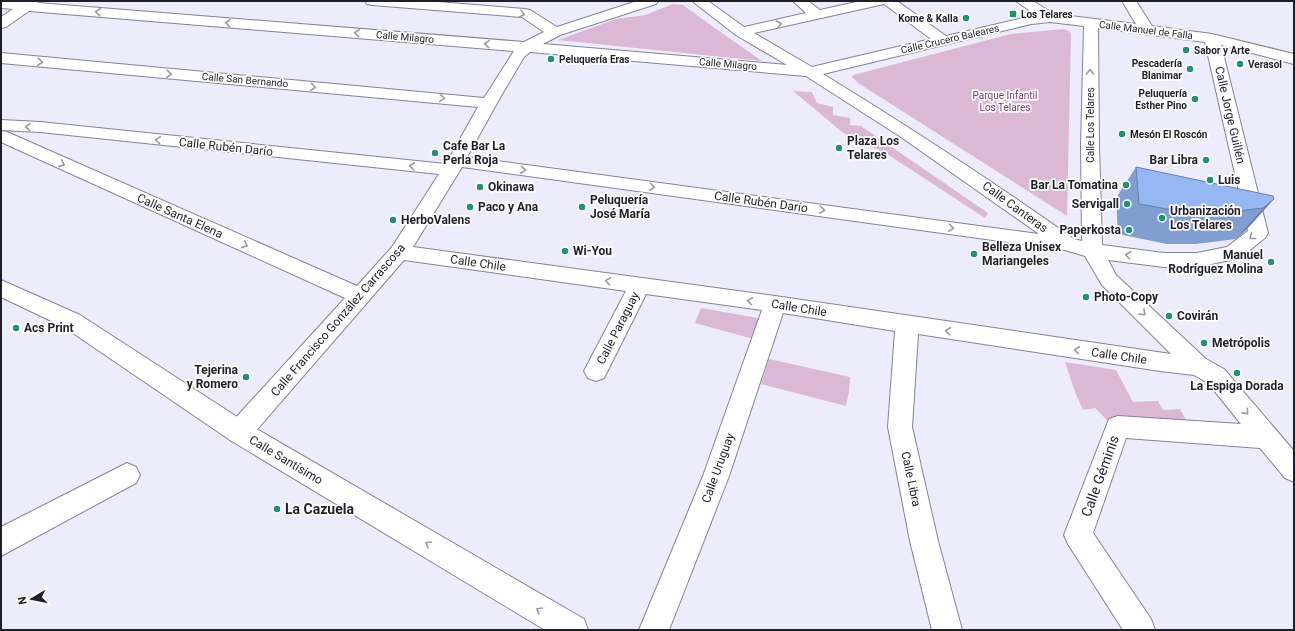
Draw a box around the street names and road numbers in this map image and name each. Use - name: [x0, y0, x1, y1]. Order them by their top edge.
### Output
- street label: Calle Manuel de Falla: [1098, 19, 1194, 41]
- street label: Calle Crucero Baleares: [900, 22, 1000, 56]
- street label: Calle Milagro: [376, 29, 435, 45]
- street label: Calle Milagro: [699, 56, 758, 72]
- street label: Calle Jorge Guillén: [1212, 65, 1248, 165]
- street label: Calle San Bernando: [201, 71, 289, 89]
- street label: Calle Los Telares: [1085, 87, 1096, 163]
- street label: Calle Rubén Darío: [178, 135, 274, 159]
- street label: Calle Canteras: [980, 179, 1050, 235]
- street label: Calle Rubén Darío: [713, 188, 809, 216]
- street label: Calle Santa Elena: [135, 191, 225, 241]
- street label: Calle Francisco González Carrascosa: [268, 241, 408, 399]
- street label: Calle Chile: [449, 252, 507, 274]
- street label: Calle Paraguay: [594, 289, 642, 367]
- street label: Calle Chile: [770, 297, 828, 319]
- street label: Calle Chile: [1090, 345, 1148, 367]
- street label: Calle Uruguay: [699, 431, 737, 505]
- street label: Calle Santísimo: [247, 433, 325, 487]
- street label: Calle Géminis: [1078, 433, 1122, 519]
- street label: Calle Libra: [898, 450, 924, 508]

